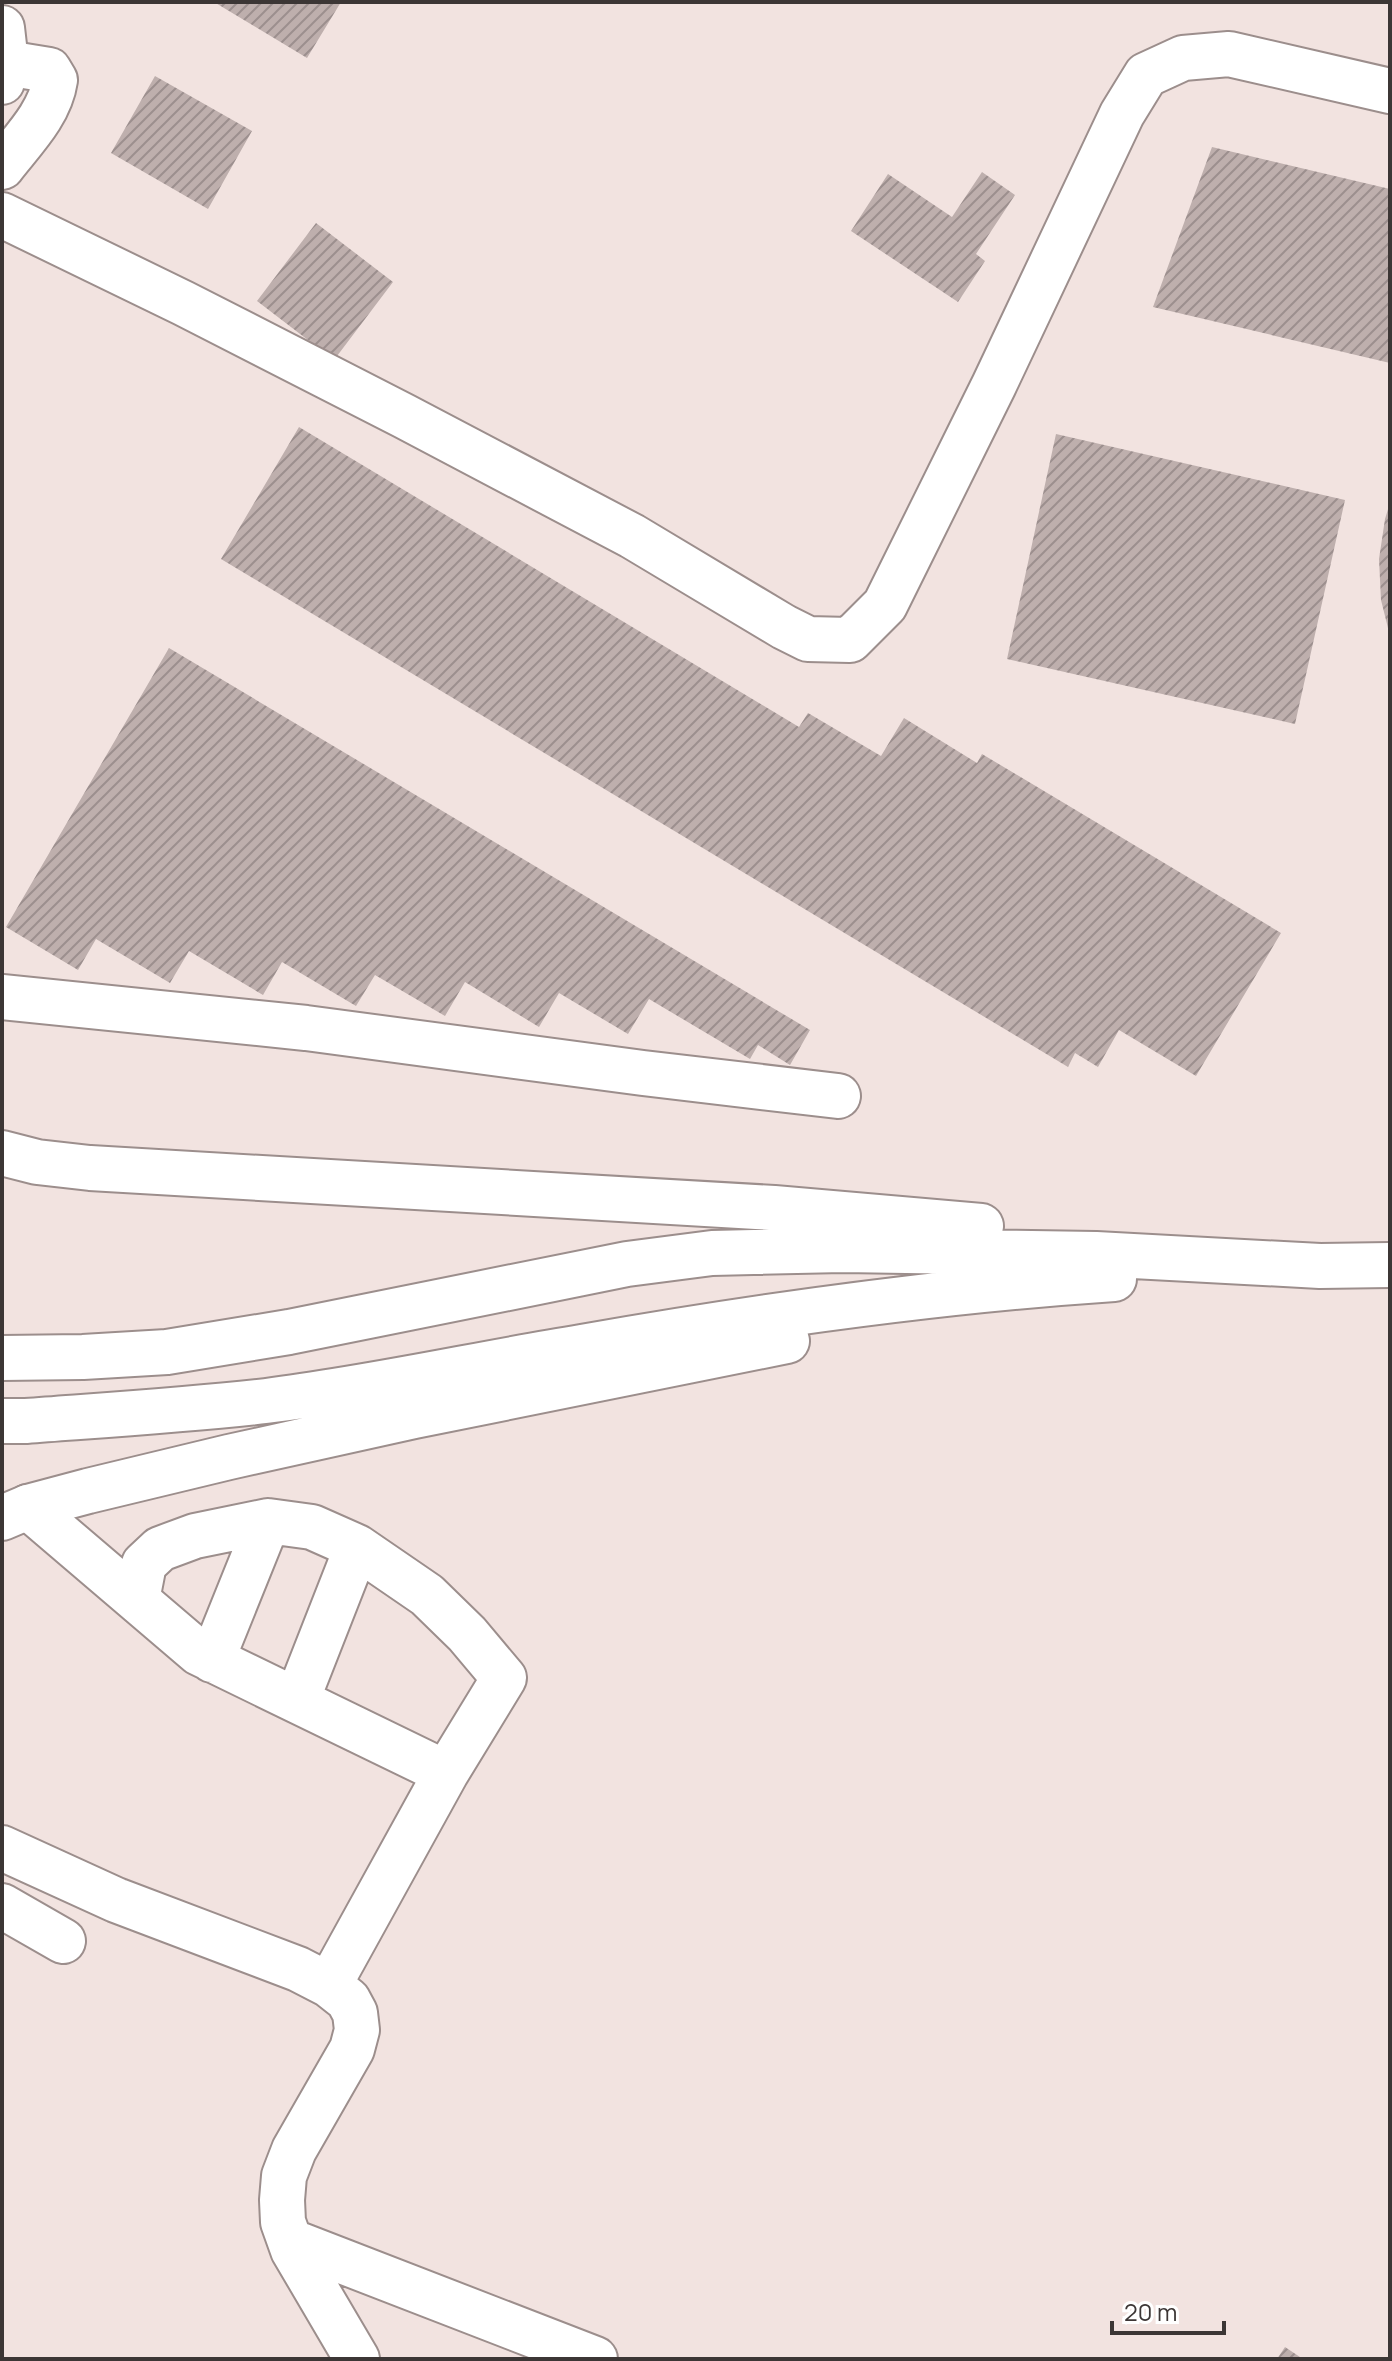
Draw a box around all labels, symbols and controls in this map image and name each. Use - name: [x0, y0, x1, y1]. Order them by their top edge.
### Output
- scale bar: [1112, 2285, 1224, 2335]
- text: 20 m: [1124, 2295, 1177, 2328]

